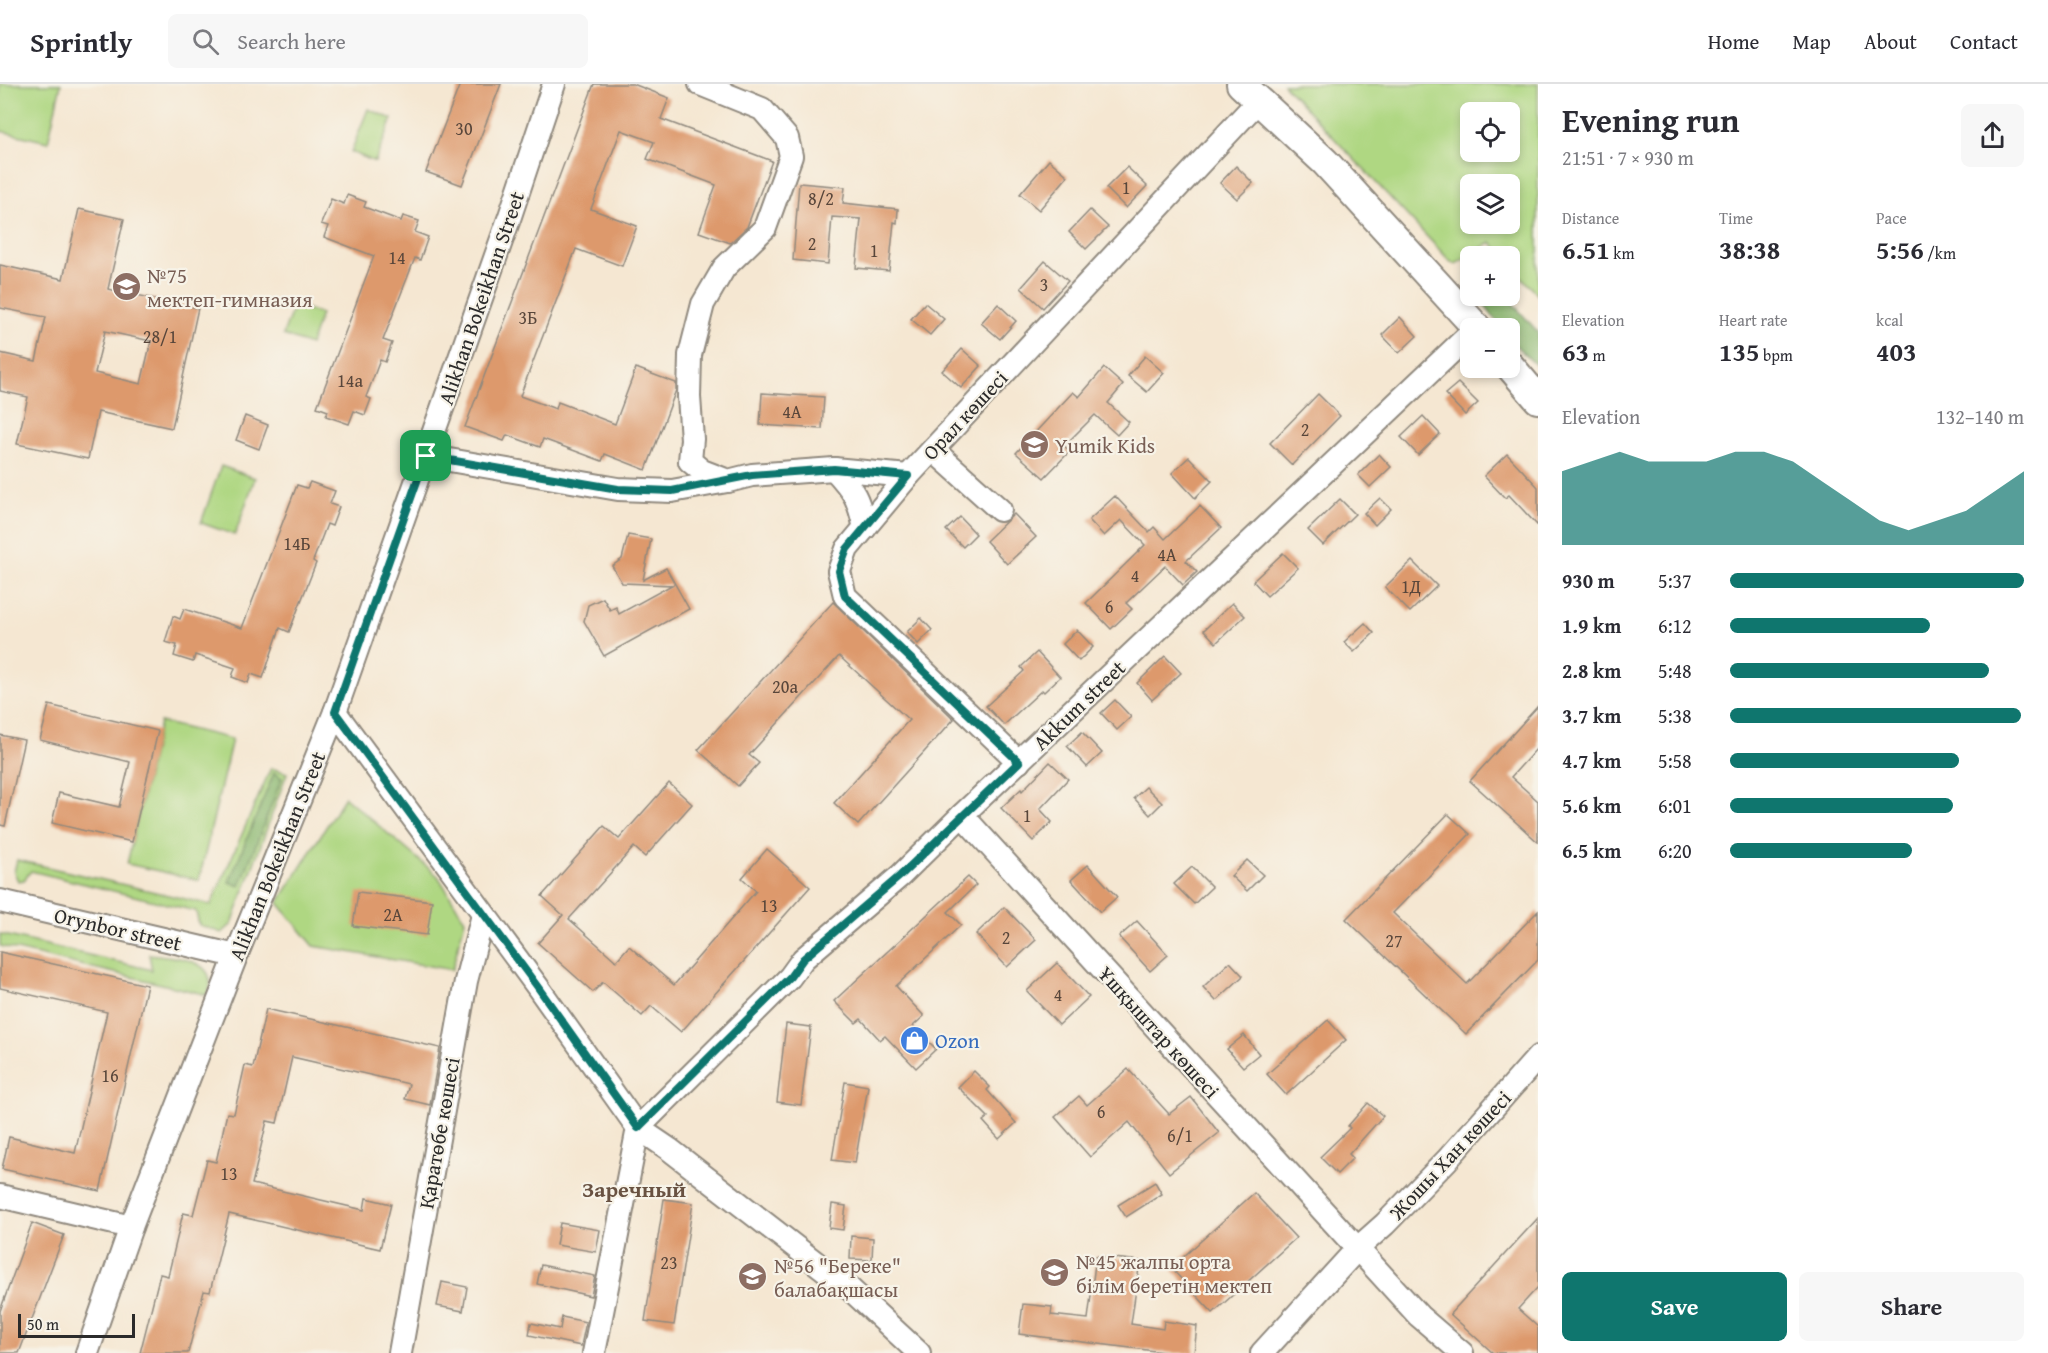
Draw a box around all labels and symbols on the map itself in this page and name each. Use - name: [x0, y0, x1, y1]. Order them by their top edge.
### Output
- house number: 30: [455, 115, 473, 142]
- house number: 1: [1122, 174, 1130, 201]
- house number: 8/2: [808, 185, 834, 212]
- street label: Alikhan Bokeikhan Street: [430, 187, 532, 409]
- house number: 2: [808, 230, 816, 257]
- house number: 1: [870, 237, 878, 264]
- house number: 14: [388, 244, 406, 271]
- place label: №75 мектеп-гимназия: [147, 260, 313, 315]
- school or university icon: №75 мектеп-гимназия: [110, 271, 142, 303]
- house number: 3: [1040, 271, 1048, 298]
- house number: 3Б: [519, 304, 537, 331]
- house number: 28/1: [143, 323, 177, 350]
- street label: Орал көшесі: [915, 363, 1015, 467]
- house number: 14а: [337, 367, 363, 394]
- house number: 4А: [782, 398, 802, 425]
- house number: 2: [1301, 416, 1309, 443]
- school or university icon: Yumik Kids: [1018, 429, 1050, 461]
- pin: [400, 430, 451, 481]
- place label: Yumik Kids: [1055, 430, 1155, 461]
- house number: 14Б: [283, 530, 311, 557]
- house number: 4А: [1157, 541, 1177, 568]
- house number: 4: [1131, 562, 1139, 589]
- house number: 1Д: [1401, 573, 1421, 600]
- house number: 6: [1105, 593, 1113, 620]
- street label: Akkum street: [1026, 652, 1133, 757]
- house number: 20а: [772, 673, 798, 700]
- street label: Alikhan Bokeikhan Street: [221, 746, 334, 966]
- house number: 1: [1023, 802, 1031, 829]
- house number: 13: [760, 892, 778, 919]
- street label: Orynbor street: [51, 899, 185, 959]
- house number: 2А: [383, 901, 403, 928]
- house number: 2: [1002, 924, 1010, 951]
- house number: 27: [1385, 927, 1403, 954]
- street label: Ұшқыштар көшесі: [1091, 959, 1227, 1105]
- house number: 4: [1054, 981, 1062, 1008]
- shop icon: Ozon: [898, 1024, 930, 1056]
- place label: Ozon: [935, 1025, 980, 1056]
- street label: Қаратөбе көшесі: [410, 1055, 468, 1211]
- house number: 16: [101, 1062, 119, 1089]
- street label: Жошы Хан көшесі: [1381, 1083, 1518, 1227]
- house number: 6: [1097, 1098, 1105, 1125]
- house number: 6/1: [1167, 1122, 1193, 1149]
- house number: 13: [220, 1160, 238, 1187]
- district label: Заречный: [582, 1173, 686, 1205]
- place label: №45 жалпы орта білім беретін мектеп: [1076, 1246, 1272, 1301]
- house number: 23: [660, 1249, 678, 1276]
- place label: №56 "Береке" балабақшасы: [774, 1250, 901, 1305]
- school or university icon: №45 жалпы орта білім беретін мектеп: [1039, 1257, 1071, 1289]
- school or university icon: №56 "Береке" балабақшасы: [737, 1261, 769, 1293]
- scale bar: [18, 1311, 135, 1338]

